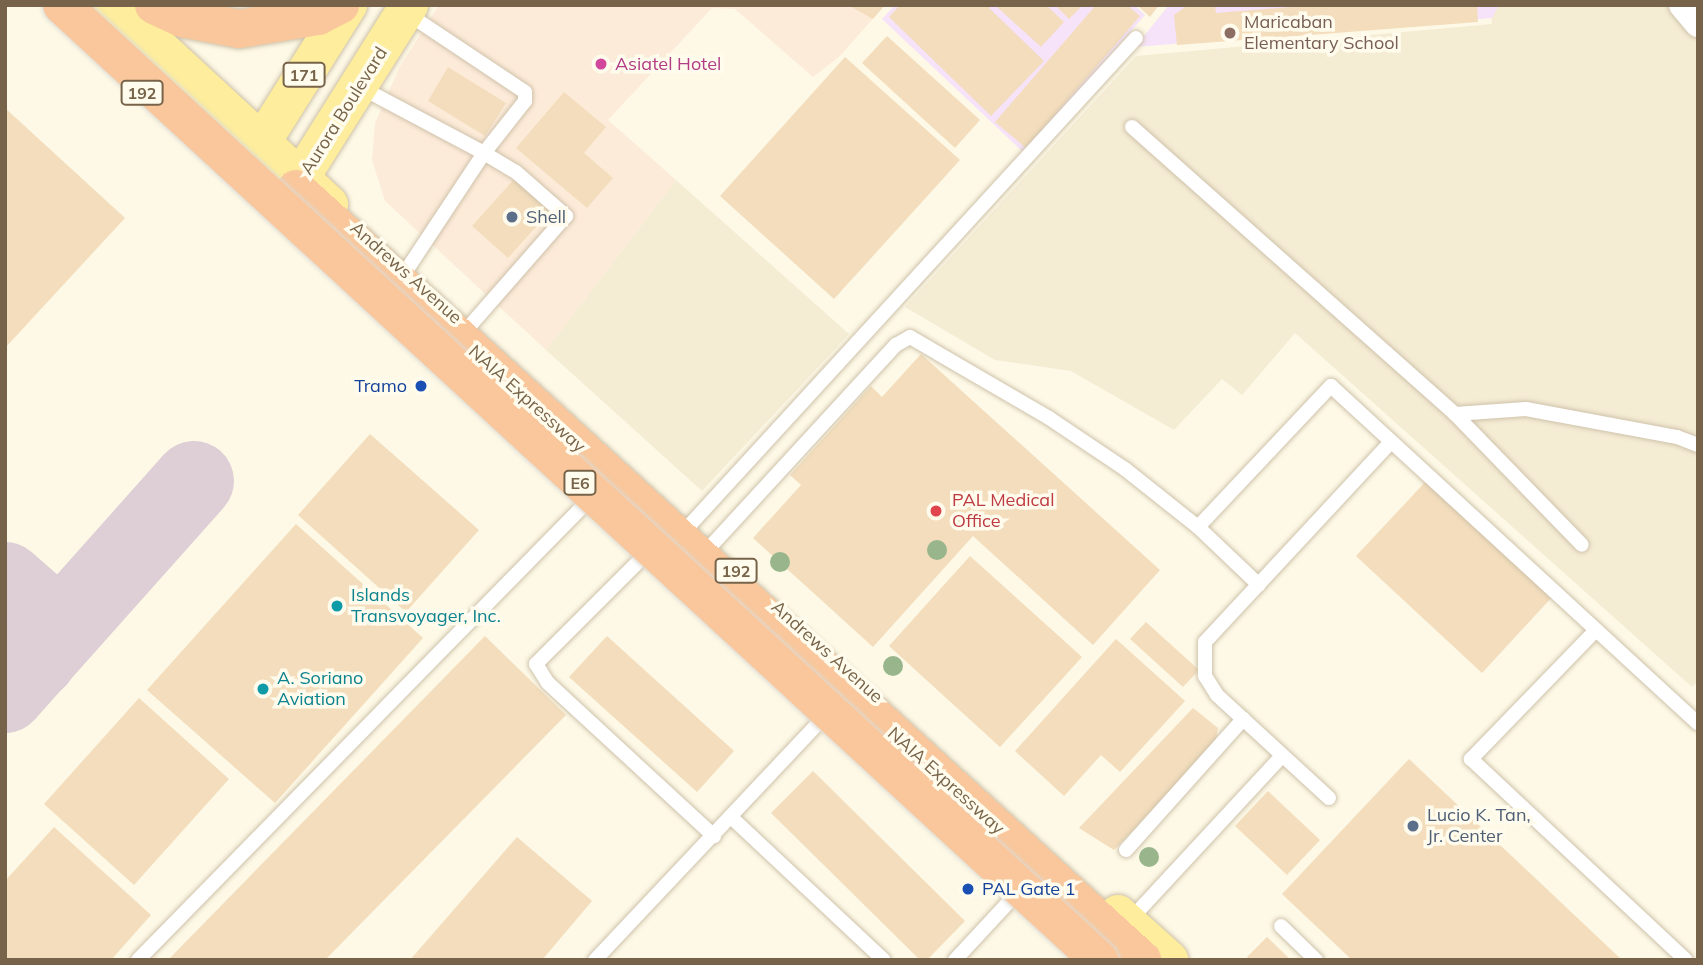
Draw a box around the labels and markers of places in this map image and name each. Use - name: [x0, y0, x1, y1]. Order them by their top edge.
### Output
- place label: Maricaban Elementary School: [1244, 12, 1399, 54]
- marker: Maricaban Elementary School: [1222, 25, 1238, 41]
- place label: Asiatel Hotel: [615, 53, 721, 75]
- marker: Asiatel Hotel: [593, 56, 609, 72]
- place label: Shell: [526, 206, 566, 228]
- marker: Shell: [504, 209, 520, 225]
- place label: Tramo: [354, 375, 407, 397]
- marker: Tramo: [413, 378, 429, 394]
- place label: PAL Medical Office: [952, 490, 1054, 532]
- marker: PAL Medical Office: [926, 501, 946, 521]
- place label: Islands Transvoyager, Inc.: [351, 585, 501, 628]
- marker: Islands Transvoyager, Inc.: [329, 598, 345, 614]
- place label: A. Soriano Aviation: [277, 668, 363, 710]
- marker: A. Soriano Aviation: [255, 681, 271, 697]
- place label: Lucio K. Tan, Jr. Center: [1427, 805, 1531, 848]
- marker: Lucio K. Tan, Jr. Center: [1405, 818, 1421, 834]
- place label: PAL Gate 1: [982, 878, 1076, 900]
- marker: PAL Gate 1: [960, 881, 976, 897]

